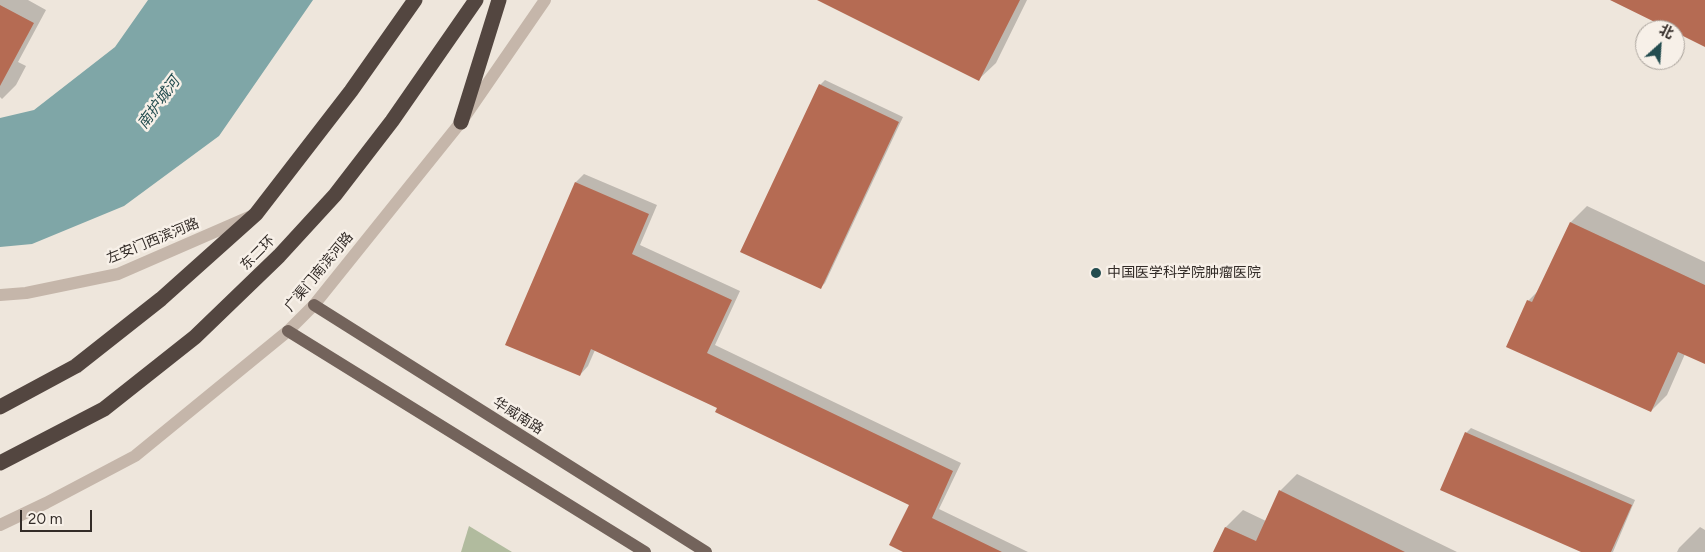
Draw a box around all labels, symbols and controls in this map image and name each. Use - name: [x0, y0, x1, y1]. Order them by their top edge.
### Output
- north arrow: [1635, 20, 1685, 70]
- text: 北: [1656, 21, 1676, 43]
- water label: 南护城河: [134, 73, 184, 133]
- street label: 左安门西滨河路: [104, 215, 202, 267]
- street label: 广渠门南滨河路: [281, 229, 357, 315]
- street label: 东二环: [237, 232, 279, 274]
- place label: 中国医学科学院肿瘤医院: [1107, 265, 1261, 281]
- marker: 中国医学科学院肿瘤医院: [1089, 266, 1103, 280]
- street label: 华威南路: [490, 394, 546, 438]
- scale bar: [22, 500, 95, 532]
- text: 20 m: [28, 510, 62, 528]

